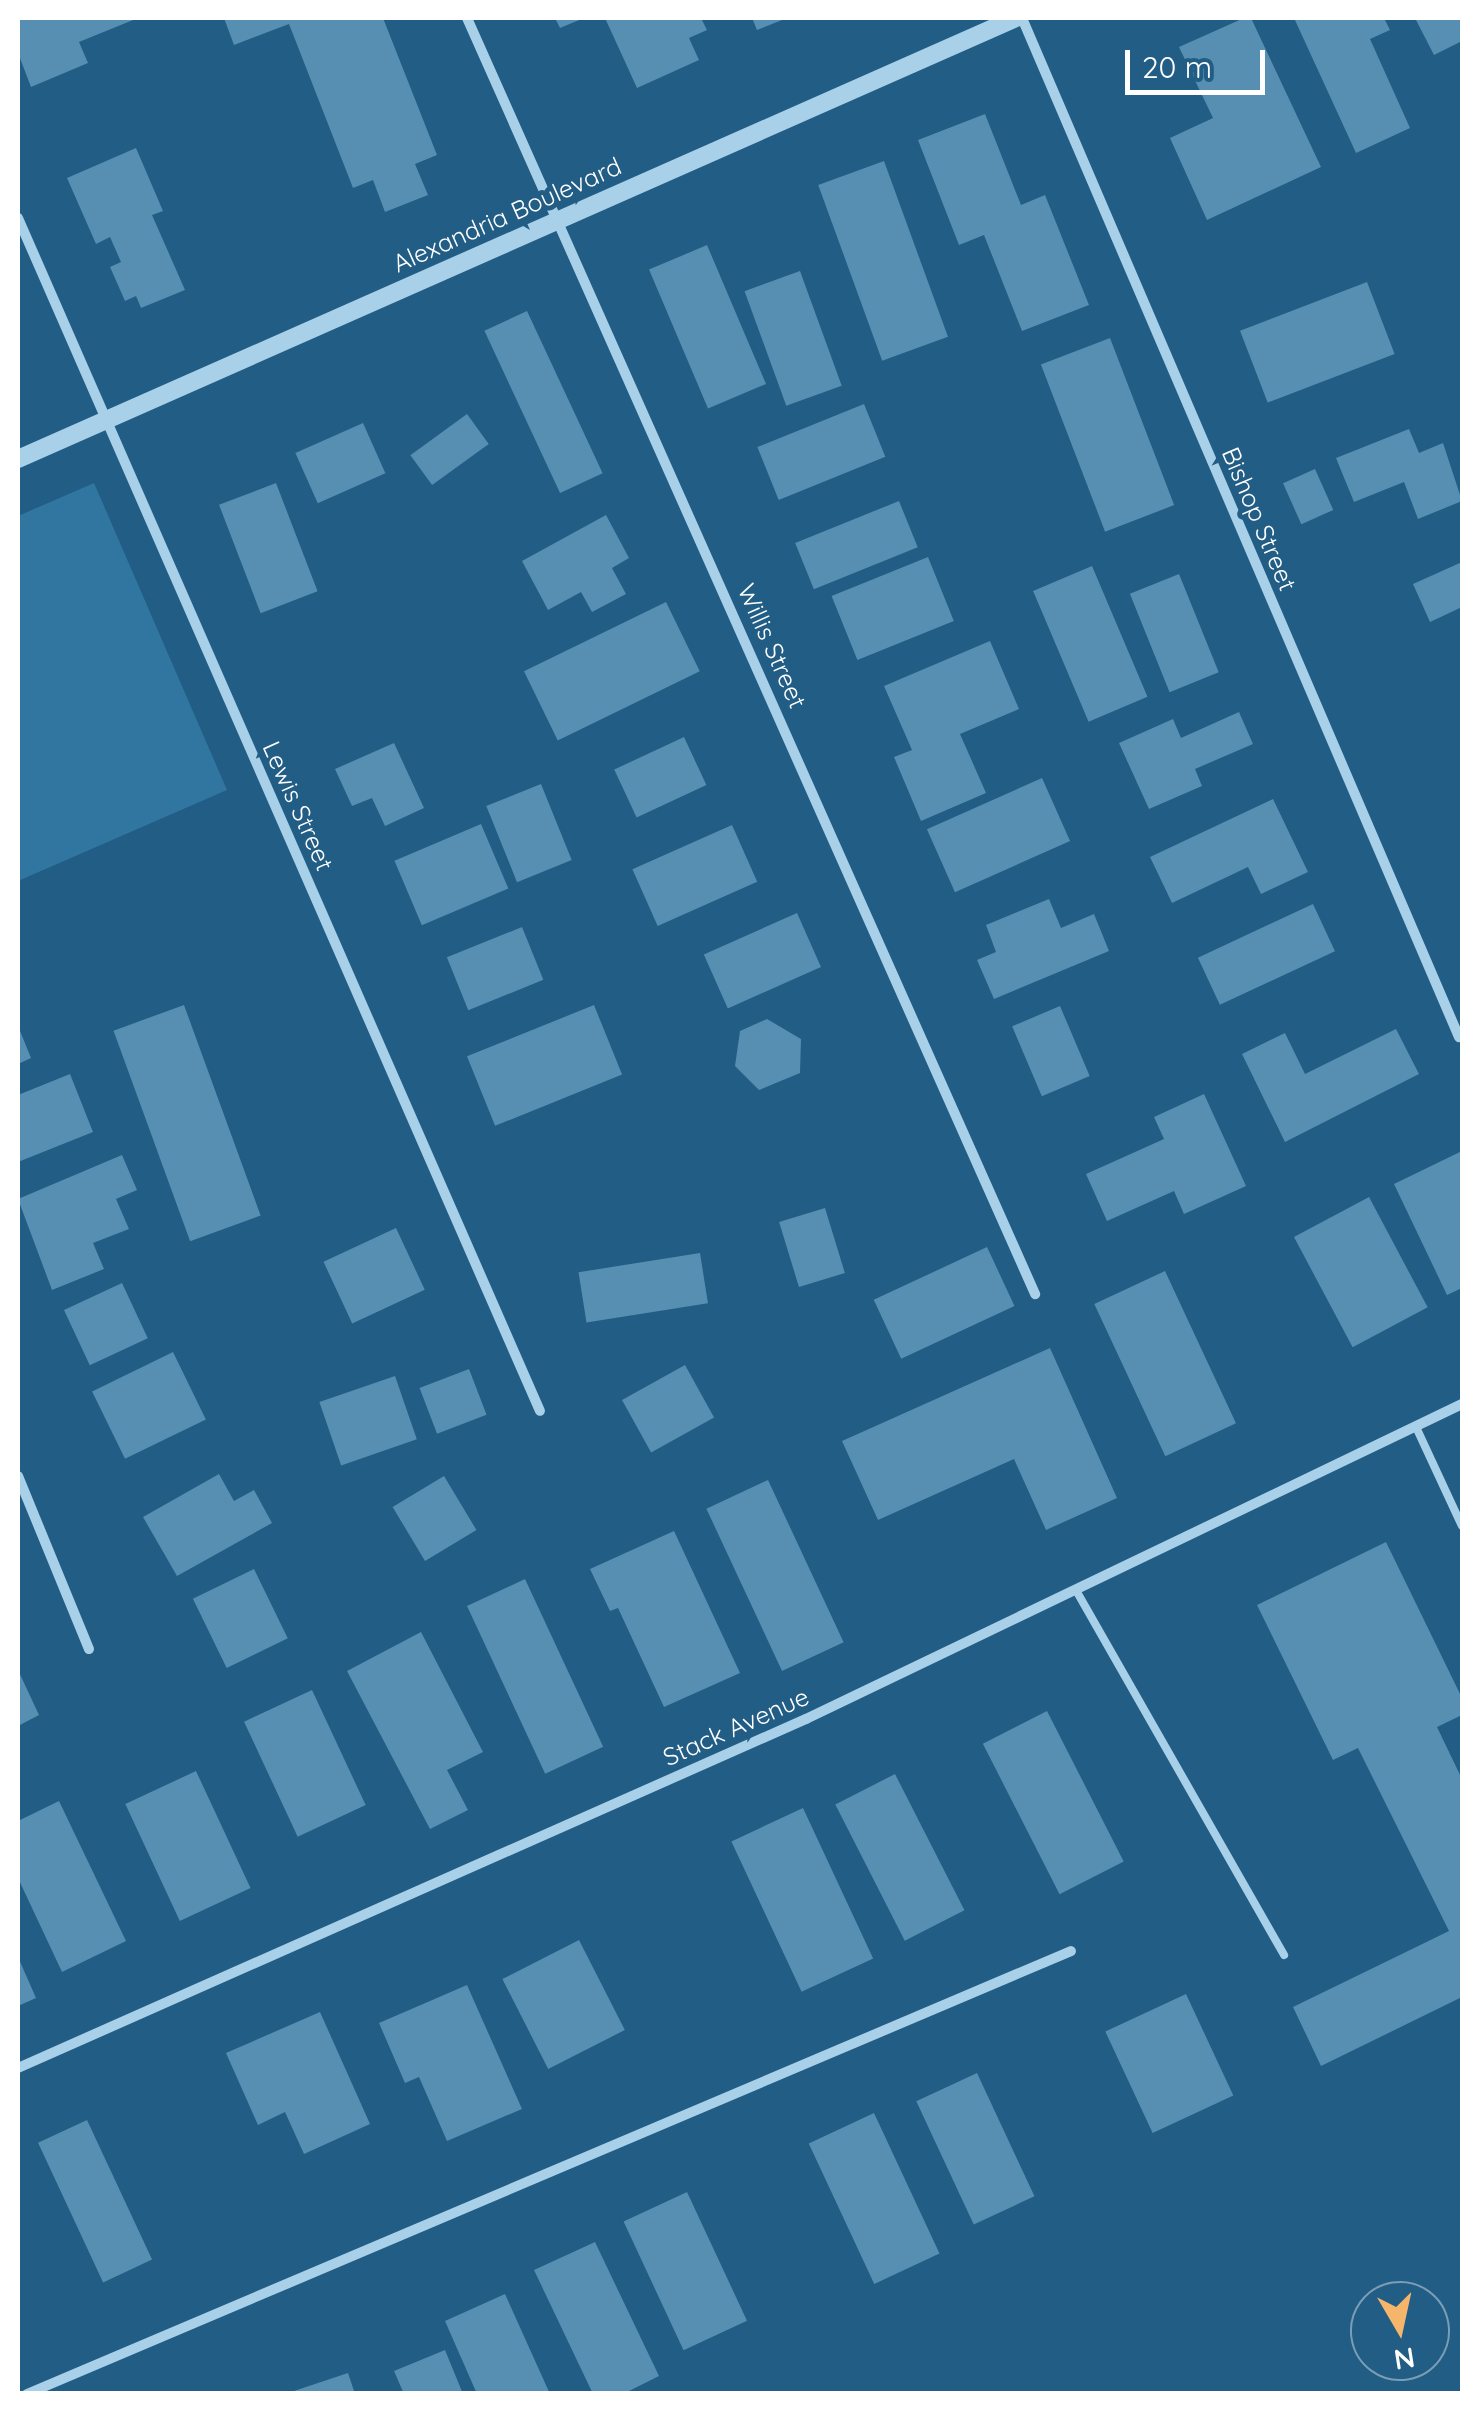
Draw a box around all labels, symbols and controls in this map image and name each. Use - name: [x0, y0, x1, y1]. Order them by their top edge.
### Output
- scale bar: [1130, 30, 1270, 92]
- text: 20 m: [1142, 48, 1212, 86]
- street label: Alexandria Boulevard: [388, 151, 626, 279]
- street label: Bishop Street: [1215, 443, 1303, 595]
- street label: Willis Street: [731, 579, 813, 713]
- street label: Lewis Street: [256, 737, 340, 875]
- street label: Stack Avenue: [658, 1682, 814, 1772]
- north arrow: [1350, 2281, 1450, 2381]
- text: N: [1392, 2340, 1417, 2378]

